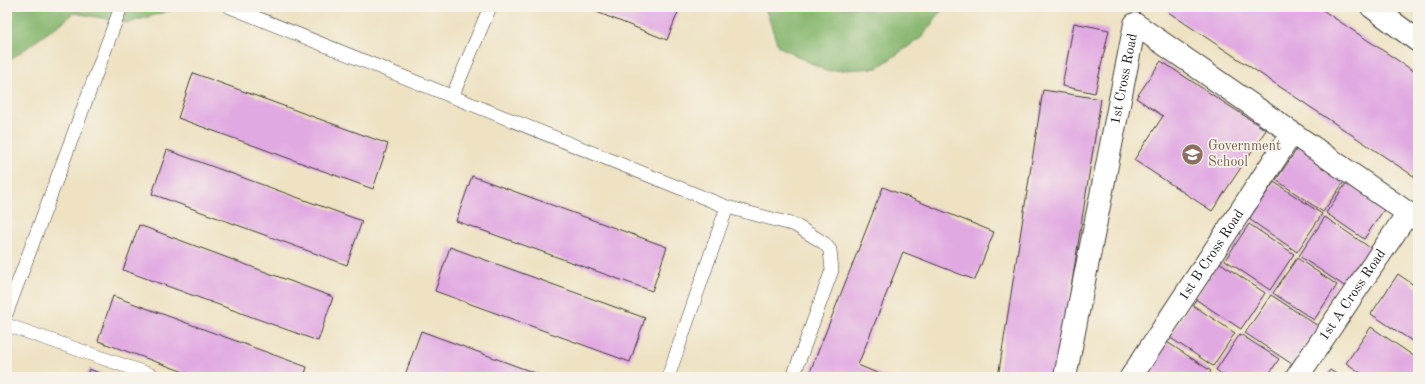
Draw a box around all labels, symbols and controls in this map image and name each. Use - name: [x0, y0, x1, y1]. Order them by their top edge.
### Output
- street label: 1st Cross Road: [1108, 32, 1140, 125]
- place label: Government School: [1208, 139, 1281, 169]
- school or university icon: Government School: [1180, 141, 1206, 167]
- street label: 1st B Cross Road: [1176, 207, 1246, 303]
- street label: 1st A Cross Road: [1317, 247, 1388, 343]

